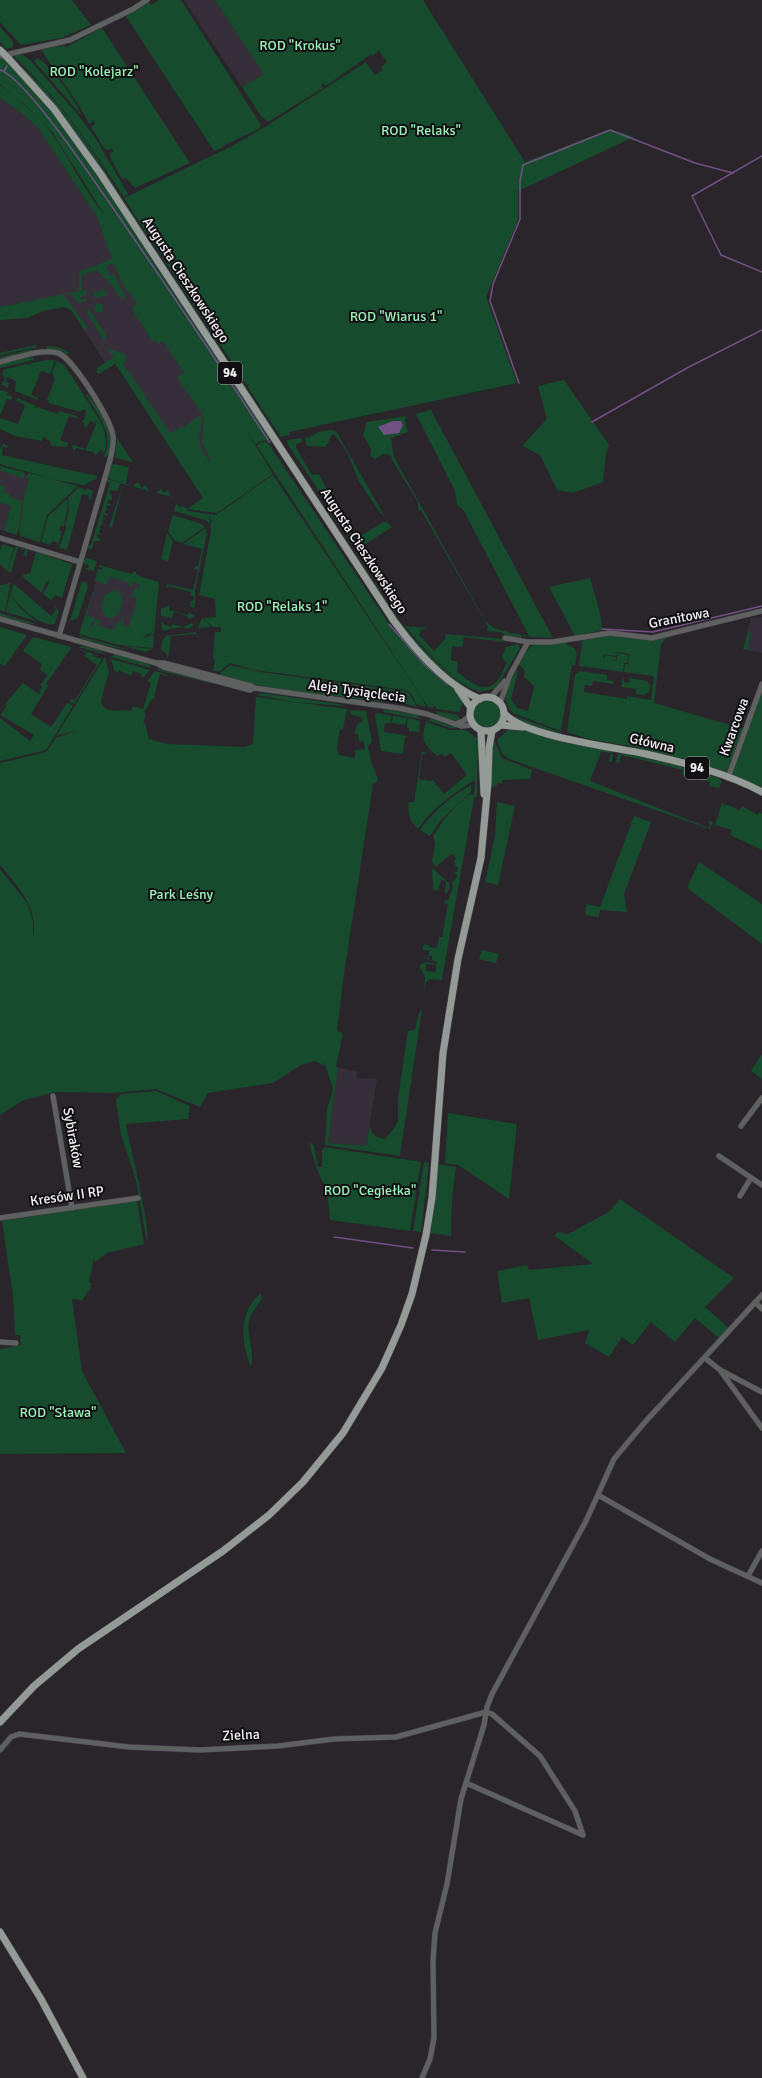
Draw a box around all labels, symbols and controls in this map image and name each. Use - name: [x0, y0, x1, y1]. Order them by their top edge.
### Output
- park label: ROD "Krokus": [259, 37, 341, 54]
- park label: ROD "Kolejarz": [49, 63, 139, 80]
- park label: ROD "Relaks": [381, 122, 461, 139]
- street label: Augusta Cieszkowskiego: [139, 214, 233, 346]
- park label: ROD "Wiarus 1": [350, 308, 442, 325]
- road number: 94: [218, 362, 242, 384]
- street label: Augusta Cieszkowskiego: [317, 485, 411, 617]
- park label: ROD "Relaks 1": [237, 598, 327, 615]
- street label: Granitowa: [647, 604, 711, 632]
- street label: Aleja Tysiąclecia: [307, 676, 407, 706]
- street label: Kwarcowa: [716, 696, 752, 758]
- street label: Główna: [628, 730, 676, 756]
- road number: 94: [685, 757, 709, 779]
- park label: Park Leśny: [149, 886, 213, 903]
- street label: Sybiraków: [59, 1106, 87, 1170]
- street label: Kresów II RP: [29, 1182, 105, 1210]
- park label: ROD "Cegiełka": [324, 1182, 416, 1199]
- park label: ROD "Sława": [20, 1404, 96, 1421]
- street label: Zielna: [222, 1726, 260, 1744]

